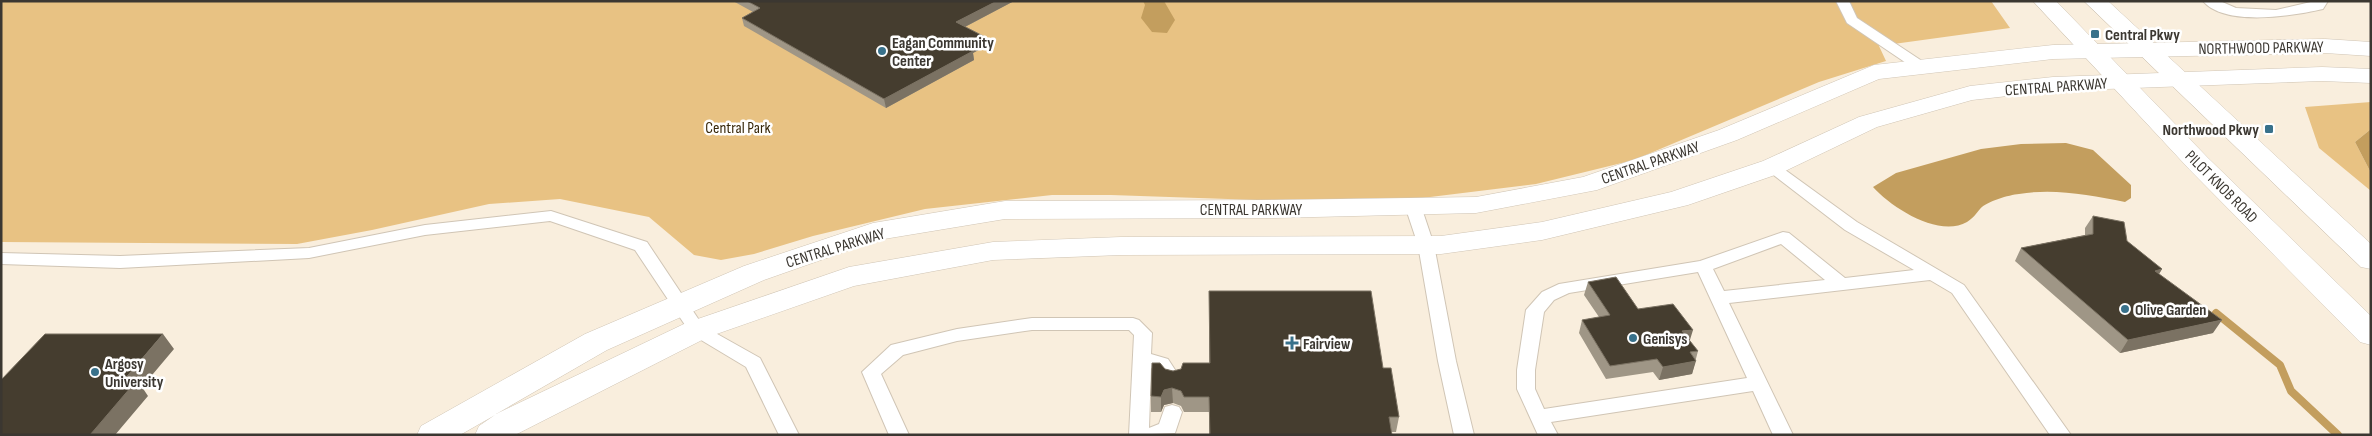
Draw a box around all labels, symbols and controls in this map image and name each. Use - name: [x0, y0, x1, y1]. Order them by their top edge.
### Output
- place label: Central Pkwy: [2105, 26, 2180, 45]
- marker: Central Pkwy: [2089, 28, 2101, 40]
- place label: Eagan Community Center: [892, 34, 994, 71]
- street label: NORTHWOOD PARKWAY: [2198, 38, 2324, 59]
- marker: Eagan Community Center: [876, 45, 888, 57]
- street label: CENTRAL PARKWAY: [2004, 74, 2108, 101]
- park label: Central Park: [705, 119, 771, 138]
- place label: Northwood Pkwy: [2162, 121, 2259, 140]
- marker: Northwood Pkwy: [2263, 123, 2275, 135]
- street label: CENTRAL PARKWAY: [1599, 138, 1702, 189]
- street label: PILOT KNOB ROAD: [2181, 147, 2261, 227]
- street label: CENTRAL PARKWAY: [1200, 201, 1303, 220]
- street label: CENTRAL PARKWAY: [784, 224, 888, 273]
- place label: Olive Garden: [2135, 301, 2207, 320]
- marker: Olive Garden: [2119, 303, 2131, 315]
- place label: Genisys: [1643, 330, 1687, 349]
- marker: Genisys: [1627, 332, 1639, 344]
- place label: Fairview: [1303, 335, 1351, 354]
- marker: Fairview: [1285, 336, 1299, 350]
- place label: Argosy University: [104, 355, 164, 392]
- marker: Argosy University: [89, 366, 101, 378]

